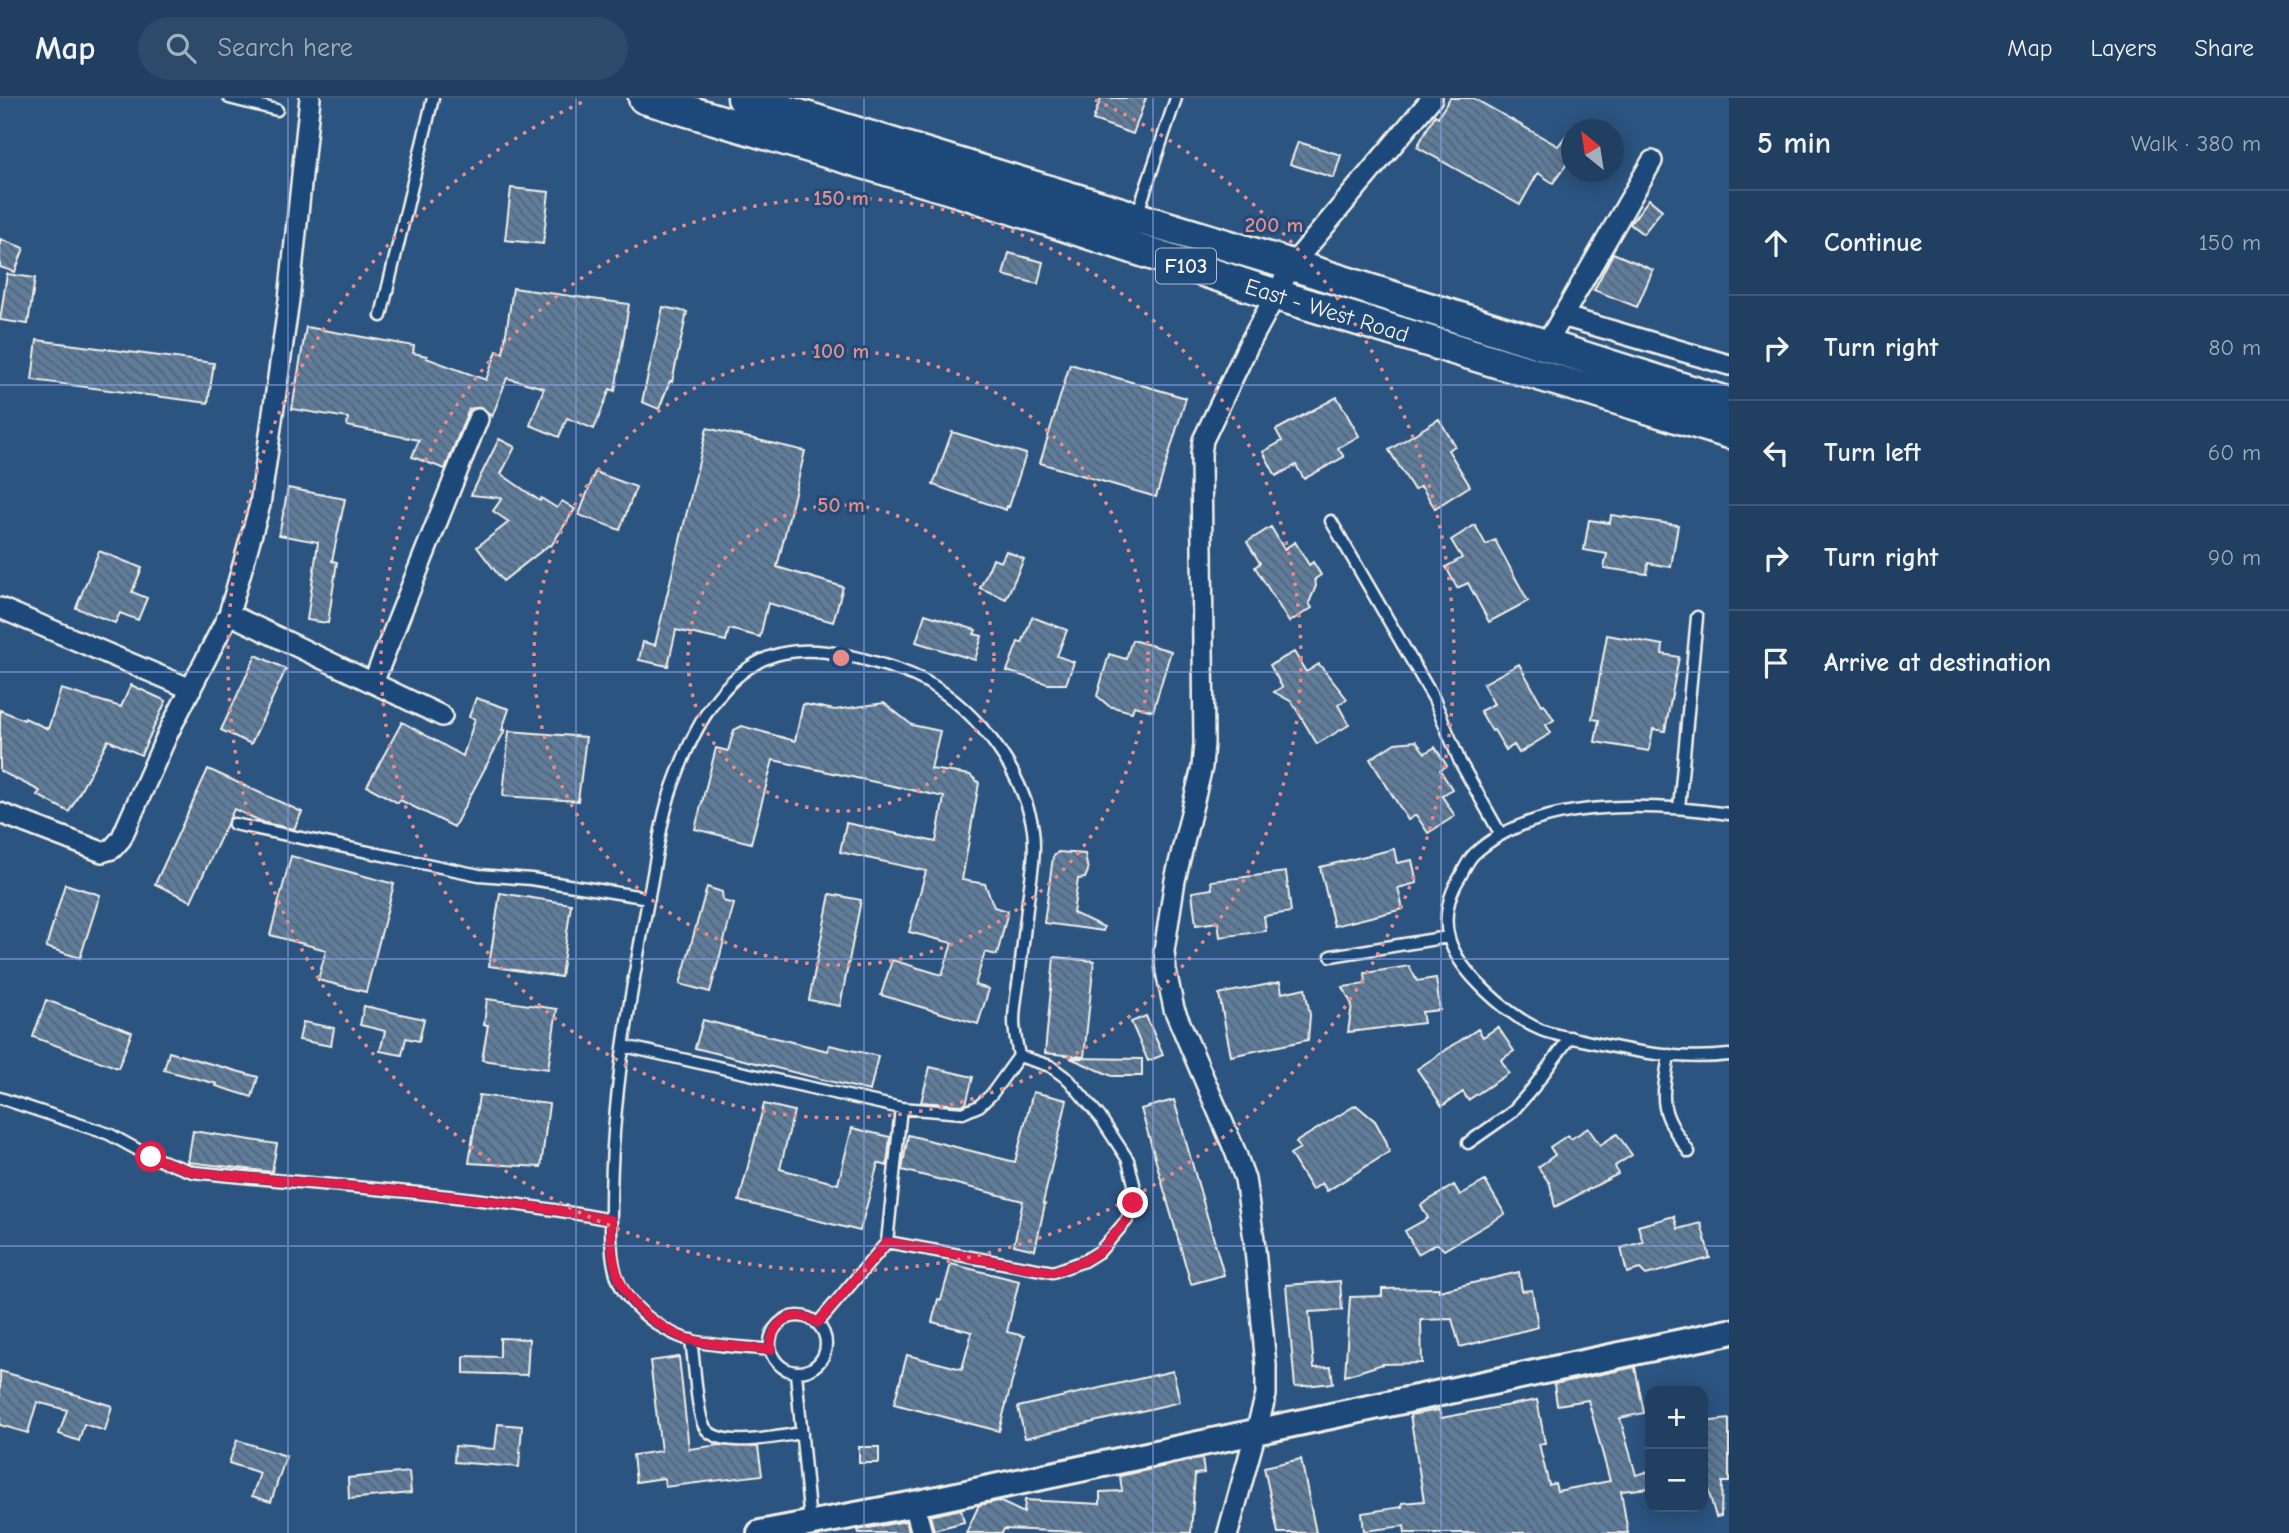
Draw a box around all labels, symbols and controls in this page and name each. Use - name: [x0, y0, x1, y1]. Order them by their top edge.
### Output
- search box: [138, 17, 628, 80]
- text: Map: [35, 29, 96, 67]
- icon: search: [162, 29, 200, 67]
- text: Search here: [218, 33, 353, 63]
- text: Map: [2007, 34, 2053, 62]
- text: Layers: [2091, 34, 2156, 62]
- text: Share: [2194, 34, 2254, 62]
- north arrow: [1561, 119, 1624, 182]
- text: 5 min: [1757, 126, 1831, 161]
- text: Walk · 380 m: [2131, 130, 2261, 157]
- text: 150 m: [813, 186, 869, 210]
- text: 200 m: [1245, 213, 1303, 237]
- icon: ahead: [1757, 224, 1795, 262]
- text: Continue: [1824, 228, 1922, 258]
- text: 150 m: [2199, 229, 2261, 256]
- road number: F103: [1156, 248, 1216, 284]
- street label: East - West Road: [1242, 273, 1412, 348]
- icon: right: [1757, 329, 1795, 367]
- text: Turn right: [1824, 333, 1938, 363]
- text: 80 m: [2208, 334, 2261, 361]
- text: 100 m: [813, 339, 869, 363]
- icon: left: [1757, 434, 1795, 472]
- text: Turn left: [1824, 438, 1921, 468]
- text: 60 m: [2208, 439, 2261, 466]
- text: 50 m: [817, 493, 865, 517]
- icon: right: [1757, 539, 1795, 577]
- text: Turn right: [1824, 543, 1938, 573]
- text: 90 m: [2208, 544, 2261, 571]
- icon: arrive: [1757, 644, 1795, 682]
- centre of rings: [829, 646, 853, 670]
- text: Arrive at destination: [1824, 648, 2051, 678]
- route start: [135, 1141, 166, 1172]
- route end: [1117, 1187, 1148, 1218]
- map controls: [1645, 1386, 1708, 1512]
- button: +: [1645, 1386, 1708, 1449]
- button: −: [1645, 1449, 1708, 1512]

